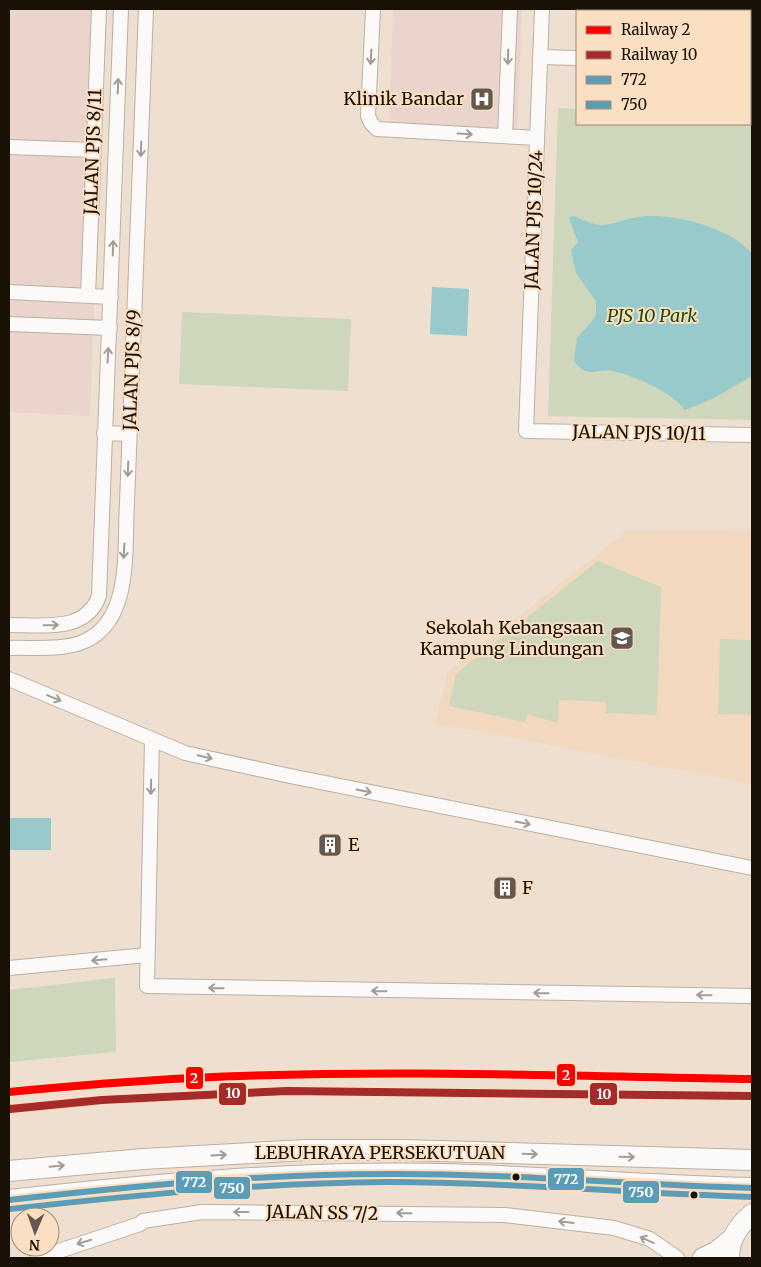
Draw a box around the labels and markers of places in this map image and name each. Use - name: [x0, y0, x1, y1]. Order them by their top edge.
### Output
- hospital icon: Klinik Bandar: [469, 86, 495, 112]
- place label: Klinik Bandar: [343, 87, 464, 110]
- place label: Sekolah Kebangsaan Kampung Lindungan: [420, 616, 604, 660]
- school or university icon: Sekolah Kebangsaan Kampung Lindungan: [609, 625, 635, 651]
- building icon: E: [317, 832, 343, 858]
- place label: E: [348, 833, 360, 856]
- building icon: F: [492, 875, 518, 901]
- place label: F: [522, 876, 533, 899]
- unlabelled marker: [511, 1172, 521, 1182]
- unlabelled marker: [689, 1190, 699, 1200]

